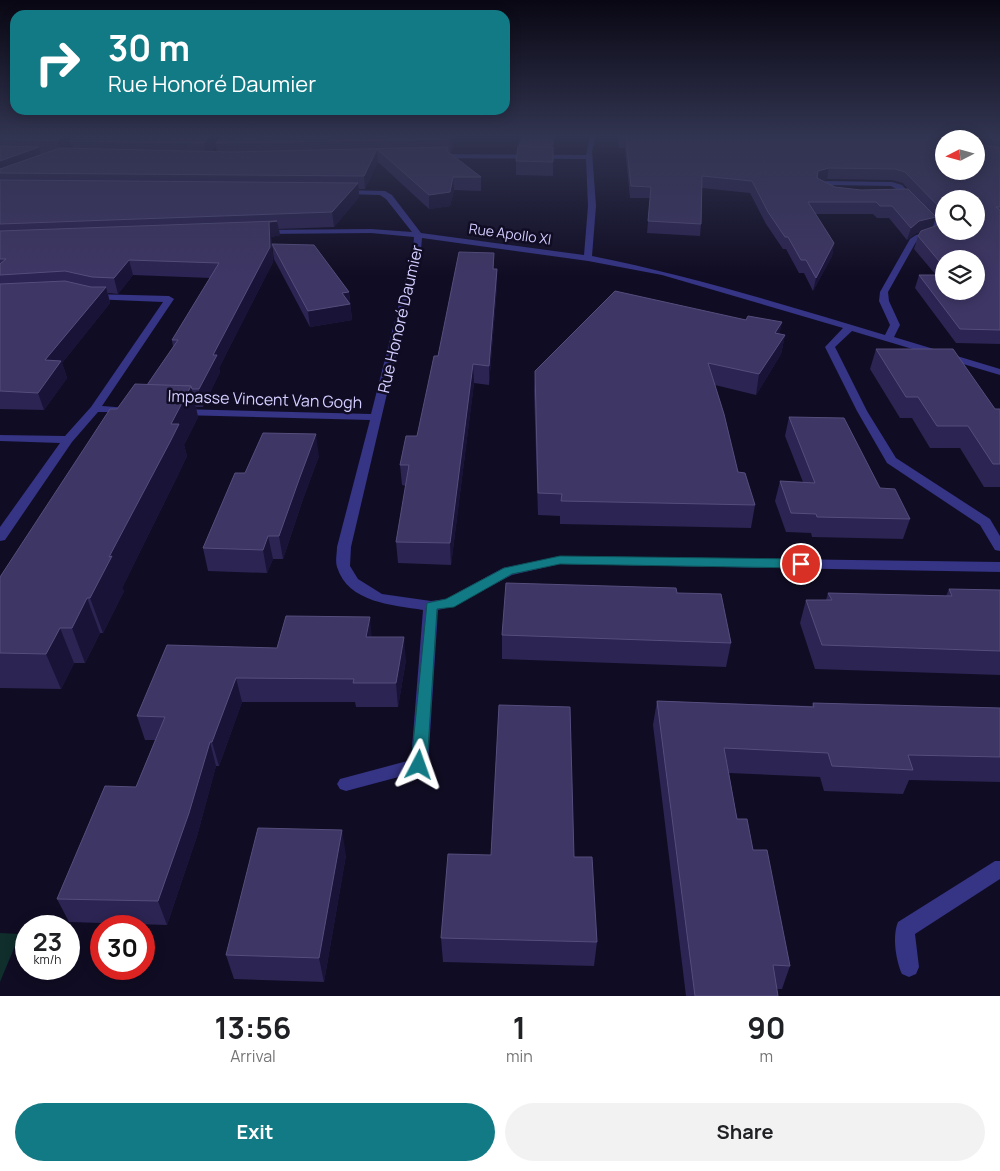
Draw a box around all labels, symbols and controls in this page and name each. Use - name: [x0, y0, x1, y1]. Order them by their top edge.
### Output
- text: 30 m: [108, 24, 190, 72]
- icon: right: [25, 30, 90, 95]
- text: Rue Honoré Daumier: [108, 69, 316, 99]
- north arrow: [935, 130, 985, 180]
- map controls: [935, 130, 985, 300]
- button: search: [935, 190, 985, 240]
- street label: Rue Apollo XI: [468, 218, 552, 249]
- street label: Rue Honoré Daumier: [372, 243, 428, 395]
- button: layers: [935, 250, 985, 300]
- street label: Impasse Vincent Van Gogh: [167, 385, 363, 413]
- pin: [780, 543, 822, 585]
- icon: arrive: [787, 550, 815, 578]
- position arrow: [392, 738, 444, 790]
- speed limit sign: 30: [90, 915, 155, 980]
- text: 23: [33, 924, 62, 959]
- text: km/h: [34, 951, 61, 968]
- text: 13:56: [214, 1007, 292, 1048]
- text: 1: [513, 1007, 526, 1048]
- text: 90: [747, 1007, 786, 1048]
- text: Arrival: [230, 1045, 276, 1067]
- text: min: [506, 1045, 533, 1067]
- text: m: [760, 1045, 773, 1067]
- button: Exit: [15, 1103, 495, 1161]
- button: Share: [505, 1103, 985, 1161]

